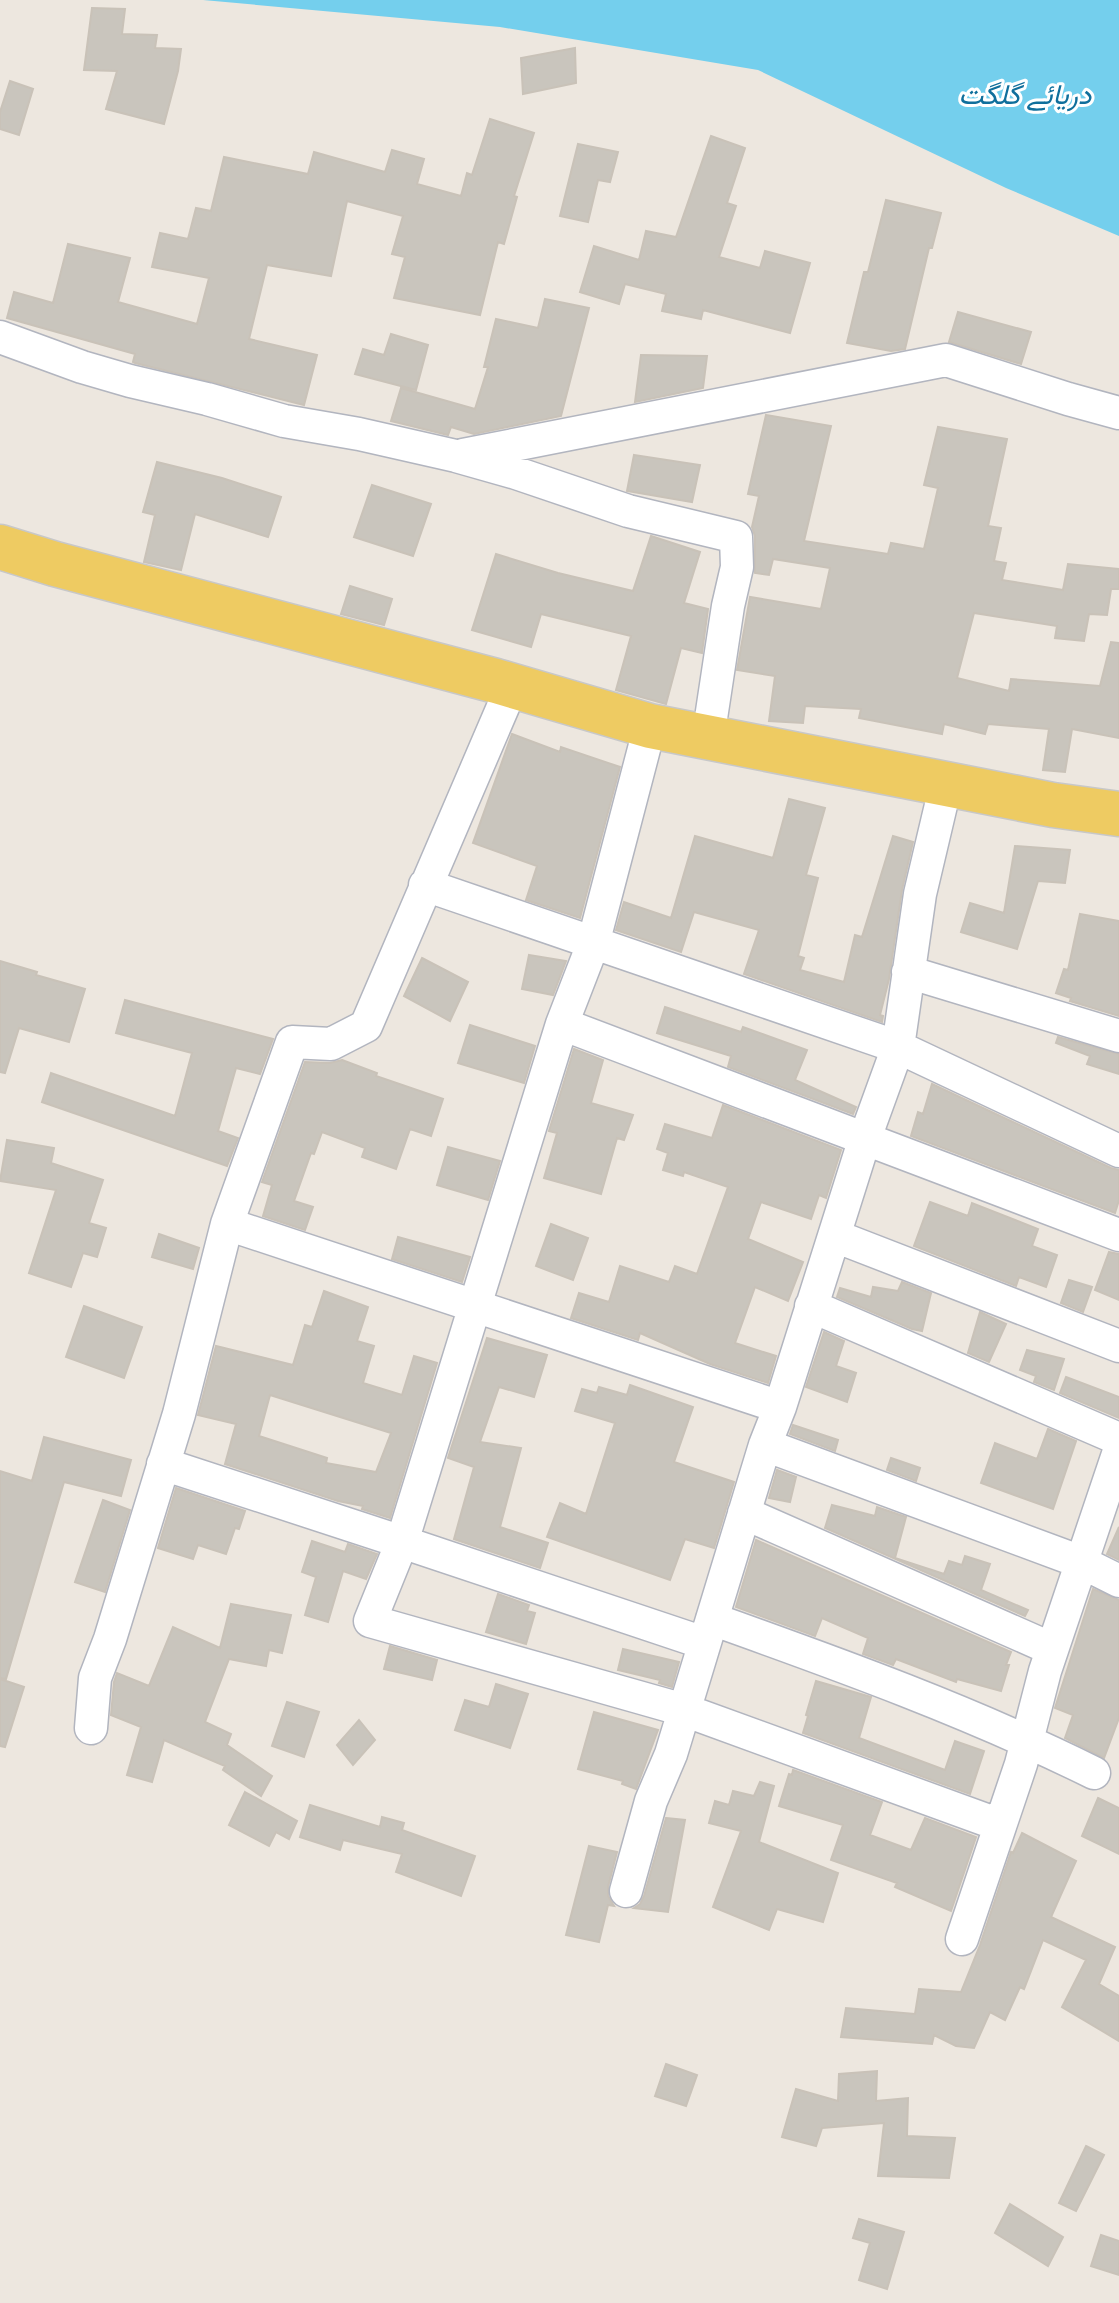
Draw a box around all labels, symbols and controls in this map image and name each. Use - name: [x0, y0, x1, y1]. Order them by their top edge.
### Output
- water label: دریائے گلگت: [959, 78, 1092, 112]

